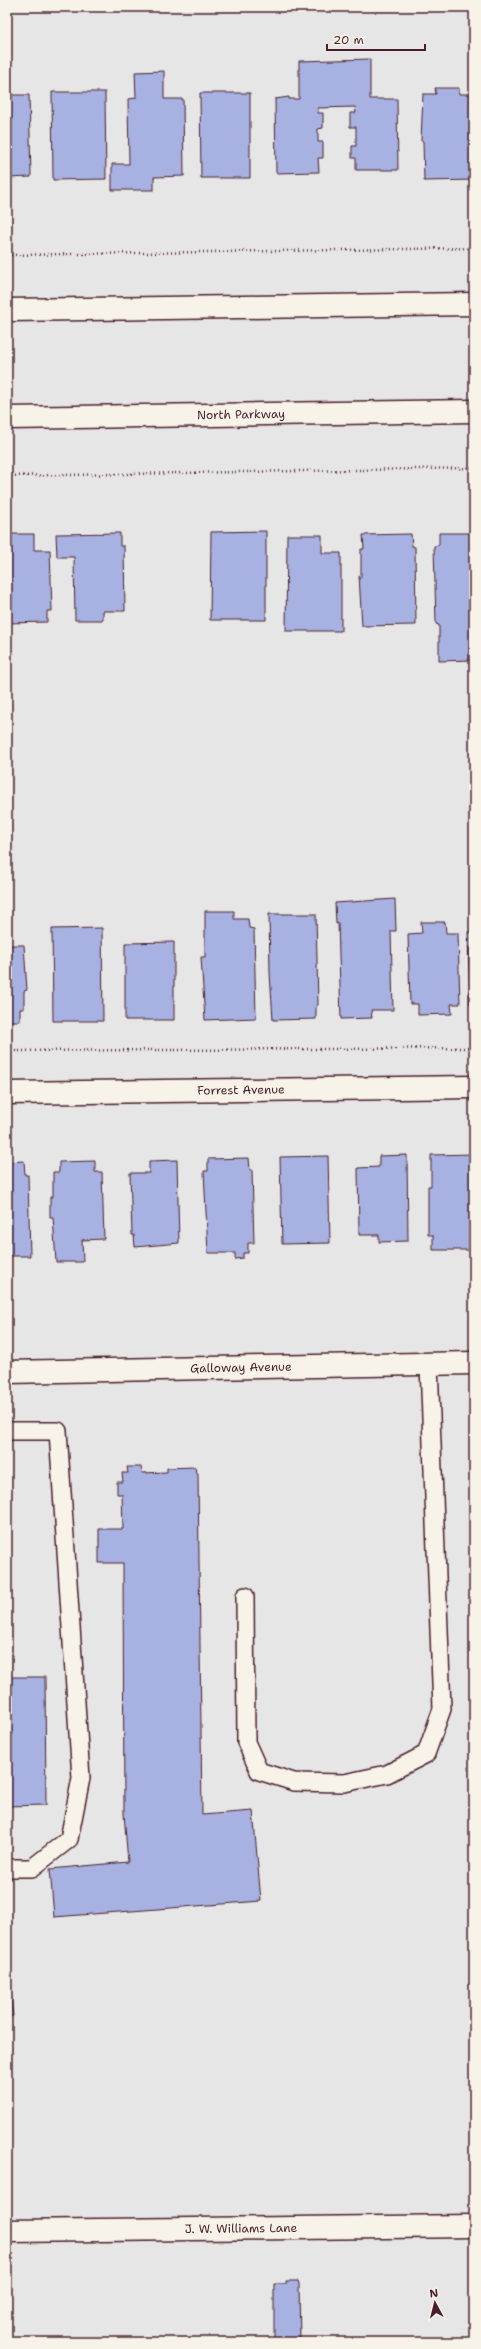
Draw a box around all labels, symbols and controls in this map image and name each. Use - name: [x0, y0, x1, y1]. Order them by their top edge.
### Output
- scale bar: [327, 26, 425, 52]
- text: 20 m: [333, 32, 364, 48]
- street label: North Parkway: [197, 406, 285, 423]
- street label: Forrest Avenue: [197, 1081, 285, 1099]
- street label: Galloway Avenue: [190, 1359, 292, 1376]
- street label: J. W. Williams Lane: [185, 2220, 298, 2237]
- north arrow: [415, 2283, 455, 2323]
- text: N: [429, 2286, 439, 2302]

